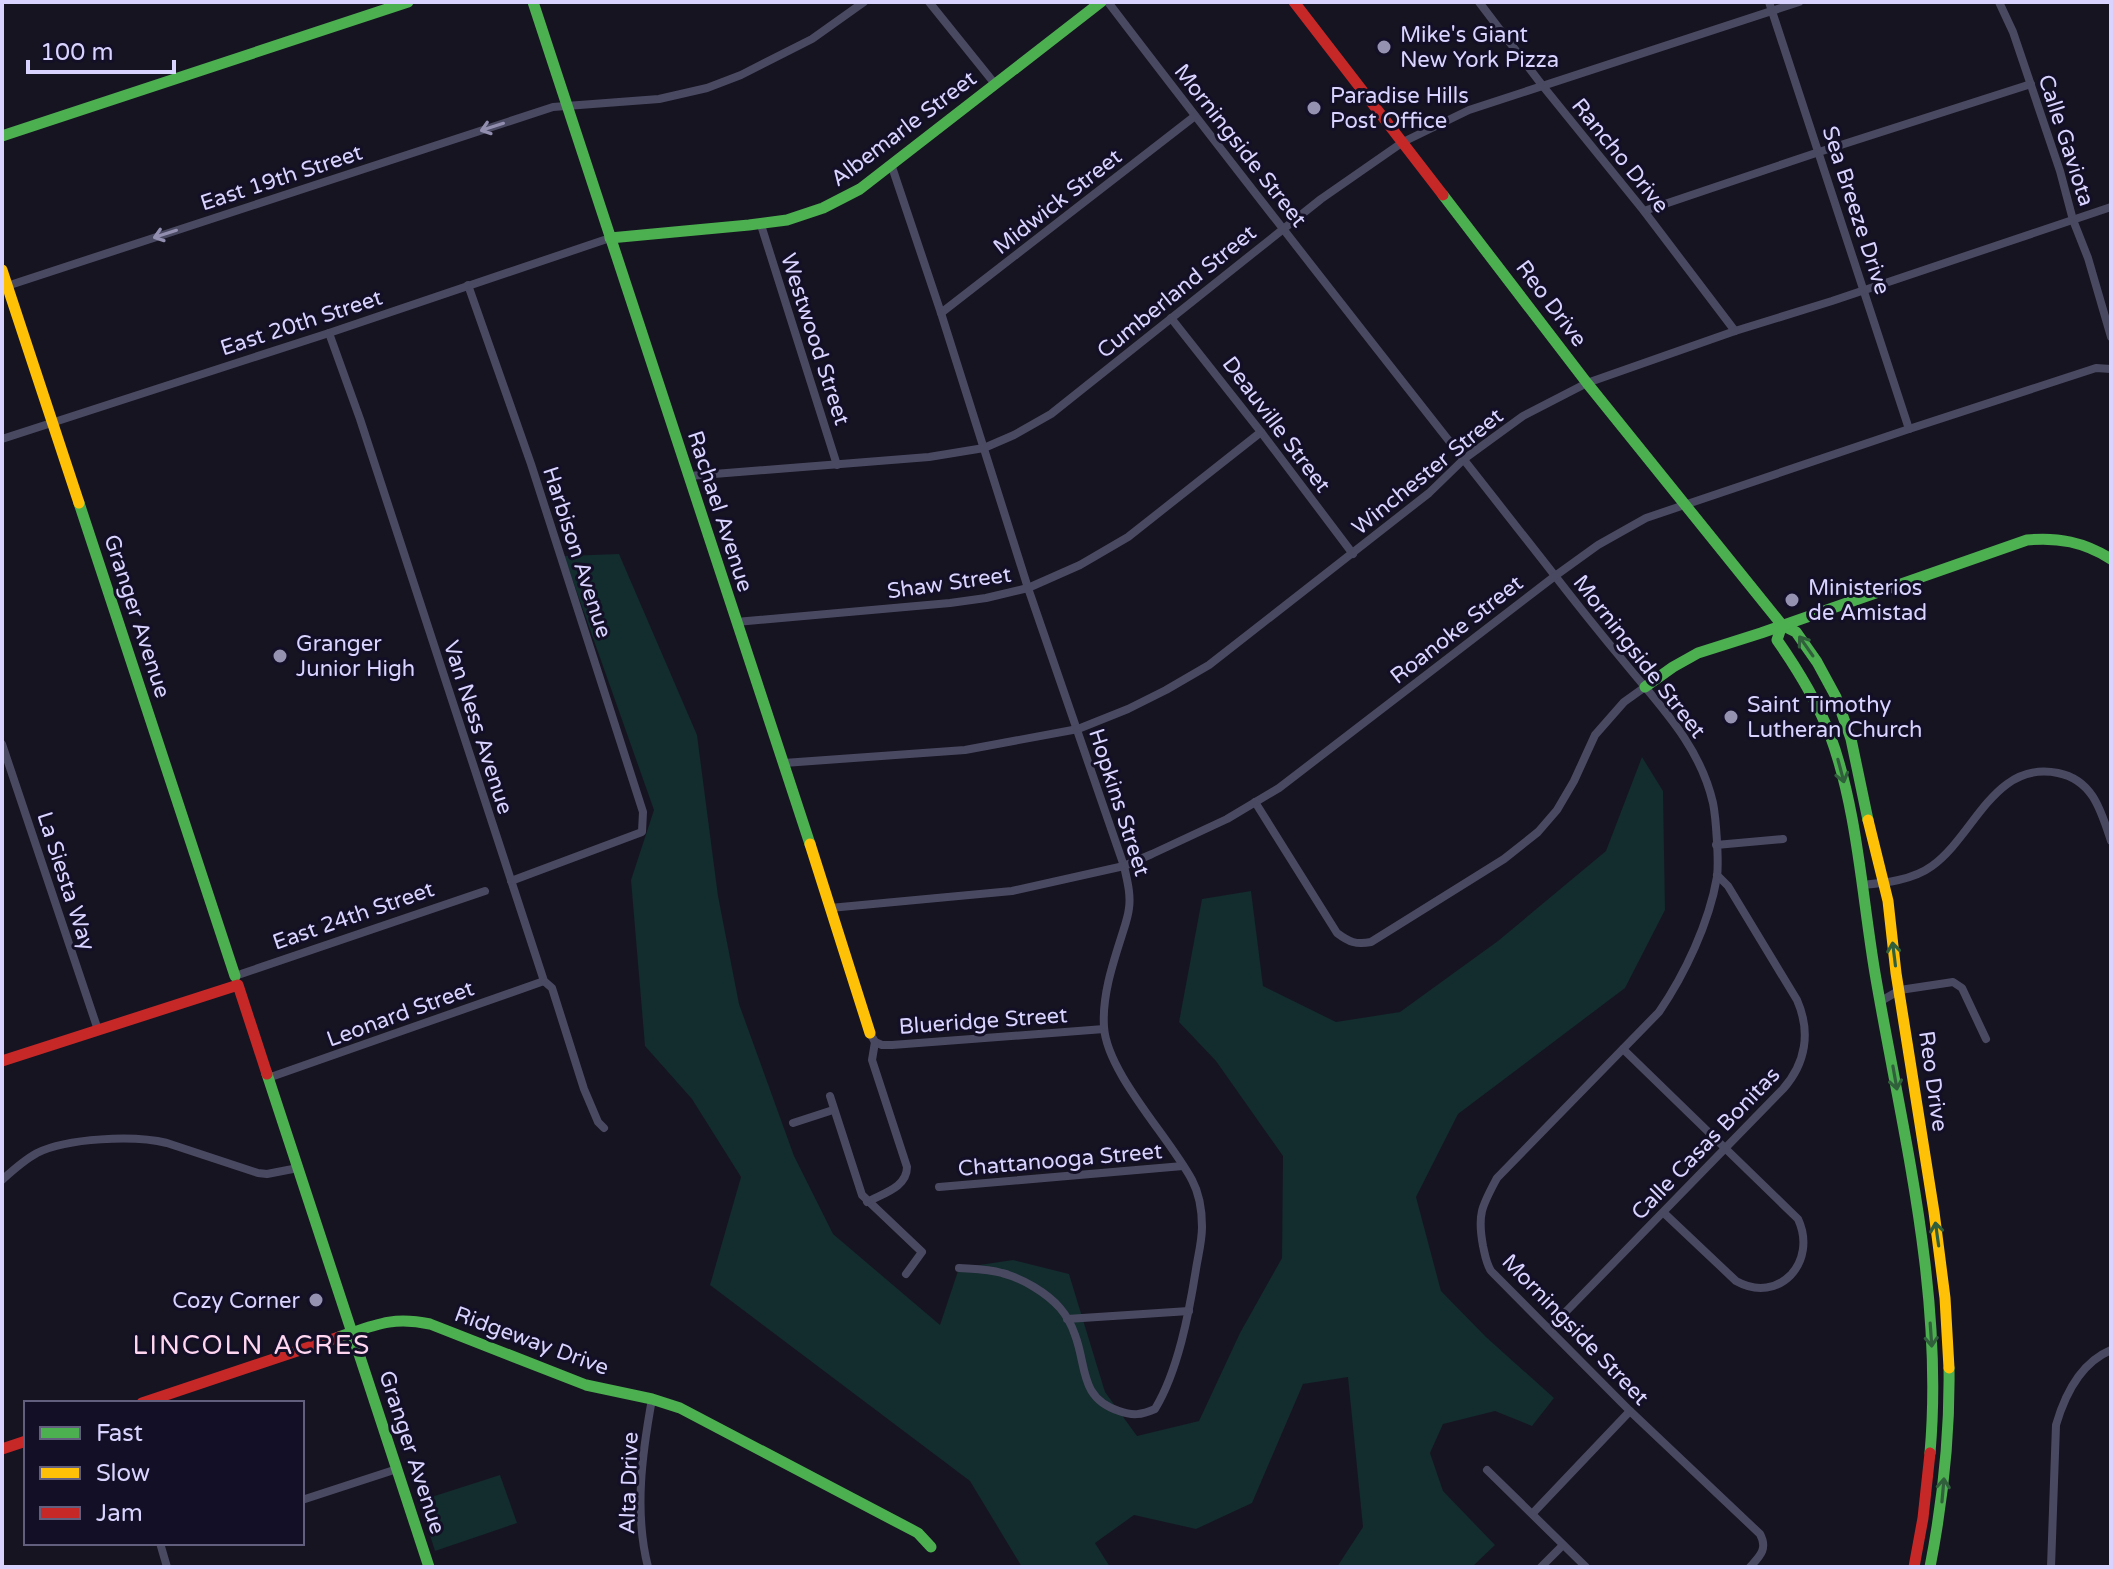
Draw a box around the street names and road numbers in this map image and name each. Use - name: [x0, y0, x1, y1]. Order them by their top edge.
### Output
- street label: Morningside Street: [1168, 59, 1312, 232]
- street label: Albemarle Street: [826, 66, 982, 192]
- street label: Calle Gaviota: [2033, 71, 2100, 209]
- street label: Rancho Drive: [1566, 93, 1674, 218]
- street label: Sea Breeze Drive: [1817, 123, 1896, 298]
- street label: East 19th Street: [197, 139, 366, 216]
- street label: Midwick Street: [988, 144, 1127, 260]
- street label: Cumberland Street: [1092, 220, 1261, 364]
- street label: Westwood Street: [775, 250, 855, 428]
- street label: Reo Drive: [1510, 255, 1592, 352]
- street label: East 20th Street: [217, 284, 386, 361]
- street label: Deauville Street: [1217, 352, 1336, 498]
- street label: Winchester Street: [1347, 403, 1508, 541]
- street label: Rachael Avenue: [682, 427, 758, 595]
- street label: Harbison Avenue: [537, 463, 617, 641]
- street label: Granger Avenue: [98, 531, 176, 701]
- street label: Shaw Street: [885, 561, 1013, 605]
- street label: Roanoke Street: [1385, 570, 1528, 690]
- street label: Morningside Street: [1567, 570, 1711, 743]
- street label: Van Ness Avenue: [438, 637, 518, 817]
- street label: Hopkins Street: [1083, 725, 1155, 879]
- street label: La Siesta Way: [31, 809, 101, 954]
- street label: East 24th Street: [269, 876, 437, 956]
- street label: Leonard Street: [323, 975, 478, 1053]
- street label: Blueridge Street: [898, 1002, 1068, 1040]
- street label: Reo Drive: [1913, 1029, 1953, 1133]
- street label: Calle Casas Bonitas: [1626, 1062, 1785, 1226]
- street label: Chattanooga Street: [957, 1138, 1163, 1182]
- street label: Morningside Street: [1497, 1249, 1654, 1411]
- street label: Ridgeway Drive: [451, 1301, 612, 1381]
- street label: Granger Avenue: [373, 1367, 451, 1537]
- street label: Alta Drive: [614, 1431, 644, 1535]

